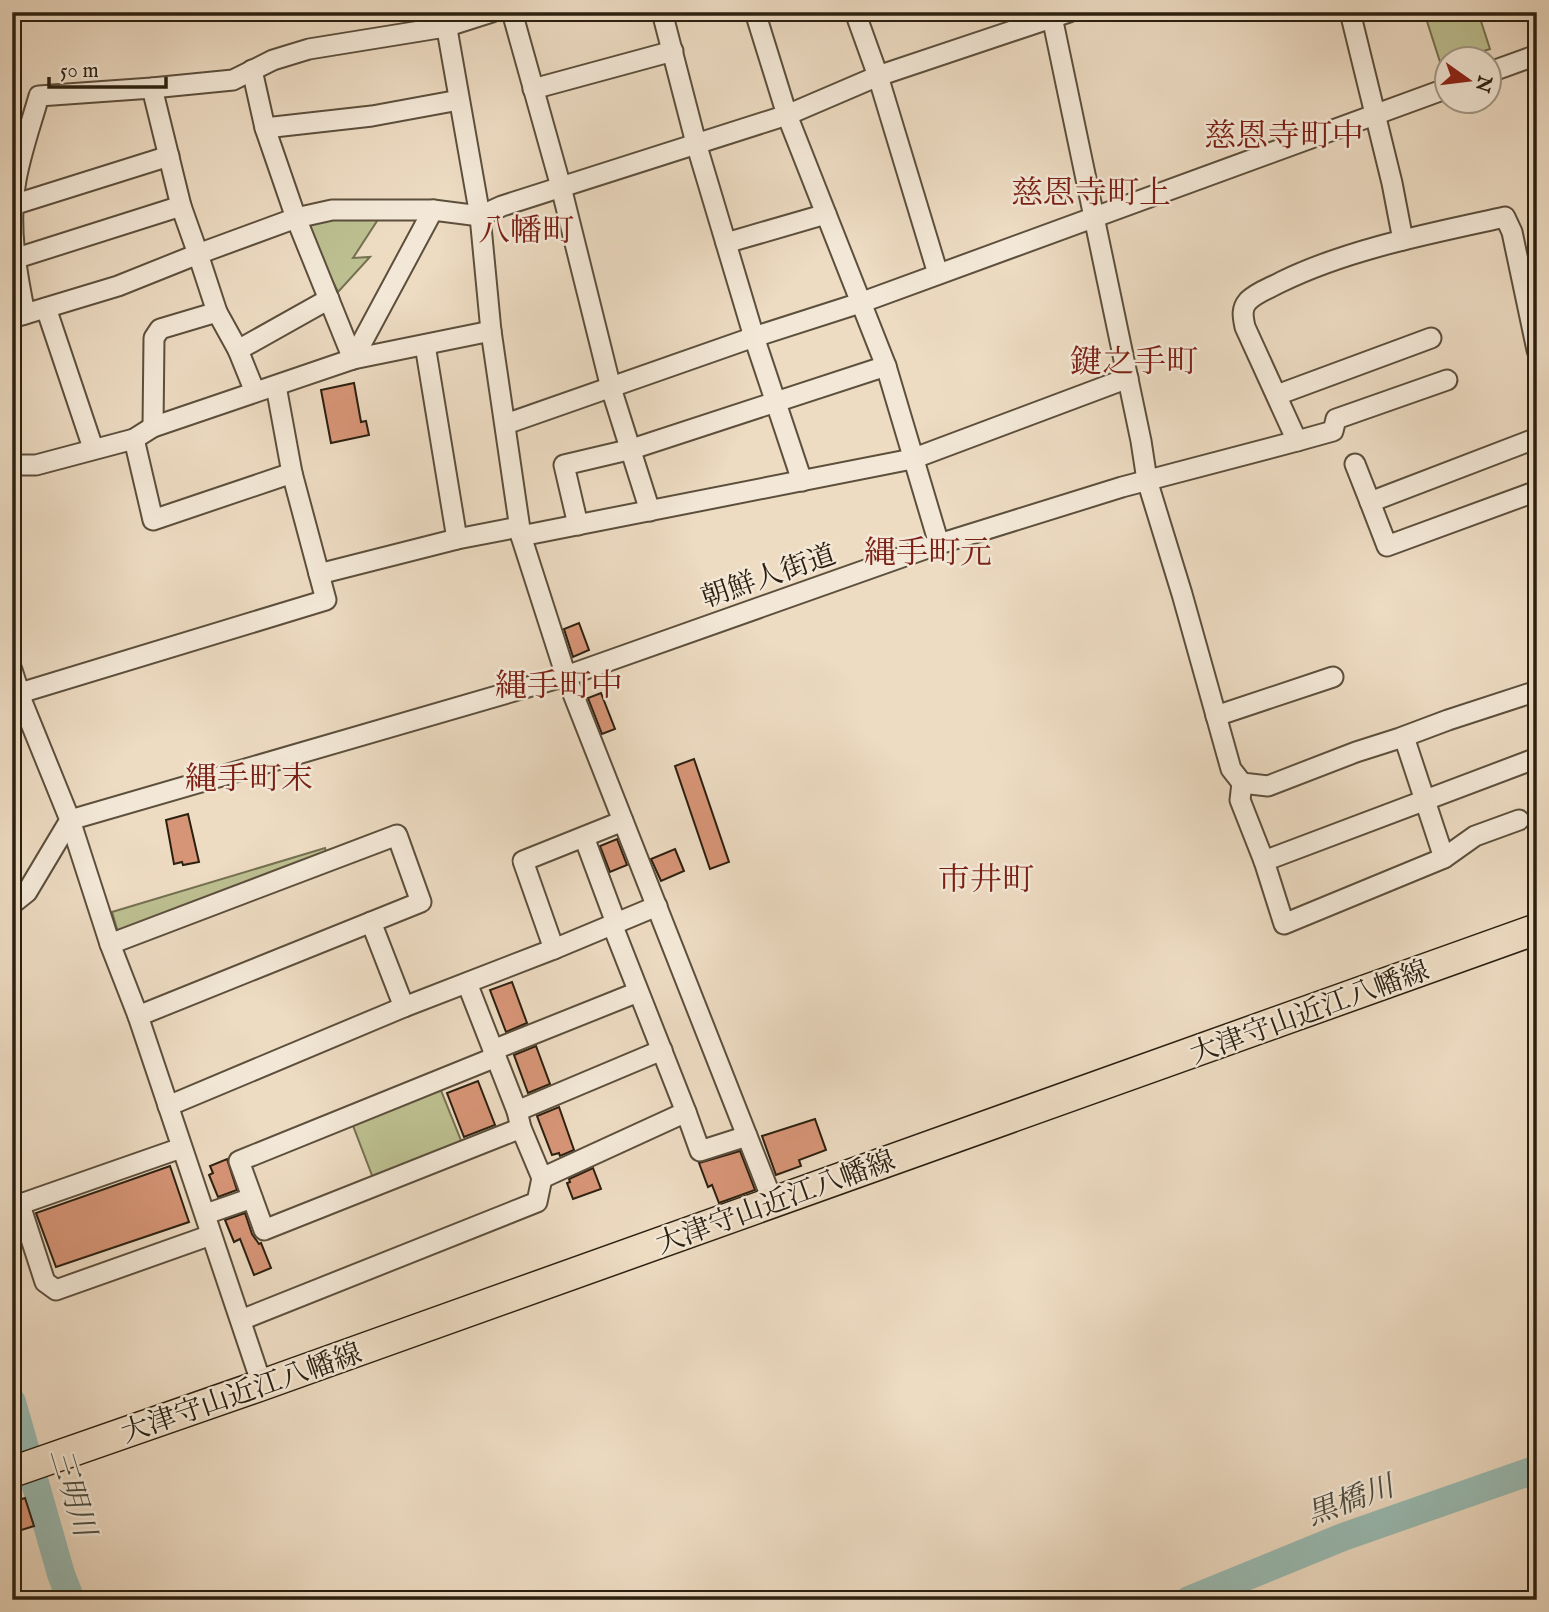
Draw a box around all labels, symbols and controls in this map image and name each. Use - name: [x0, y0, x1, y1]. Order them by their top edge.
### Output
- scale bar: [49, 46, 166, 90]
- north arrow: [1434, 46, 1504, 116]
- text: 50 m: [60, 58, 99, 85]
- text: N: [1469, 72, 1496, 95]
- district label: 慈恩寺町中: [1204, 117, 1364, 158]
- district label: 慈恩寺町上: [1011, 174, 1171, 215]
- district label: 八幡町: [478, 212, 574, 253]
- district label: 鍵之手町: [1070, 343, 1198, 384]
- district label: 縄手町元: [864, 534, 992, 575]
- street label: 朝鮮人街道: [697, 538, 841, 617]
- district label: 縄手町中: [495, 667, 623, 708]
- district label: 縄手町末: [185, 760, 313, 801]
- district label: 市井町: [938, 861, 1034, 902]
- street label: 大津守山近江八幡線: [1185, 954, 1434, 1073]
- street label: 大津守山近江八幡線: [651, 1144, 900, 1263]
- street label: 大津守山近江八幡線: [117, 1337, 367, 1452]
- water label: 三明川: [40, 1444, 103, 1544]
- water label: 黒橋川: [1302, 1468, 1402, 1535]

